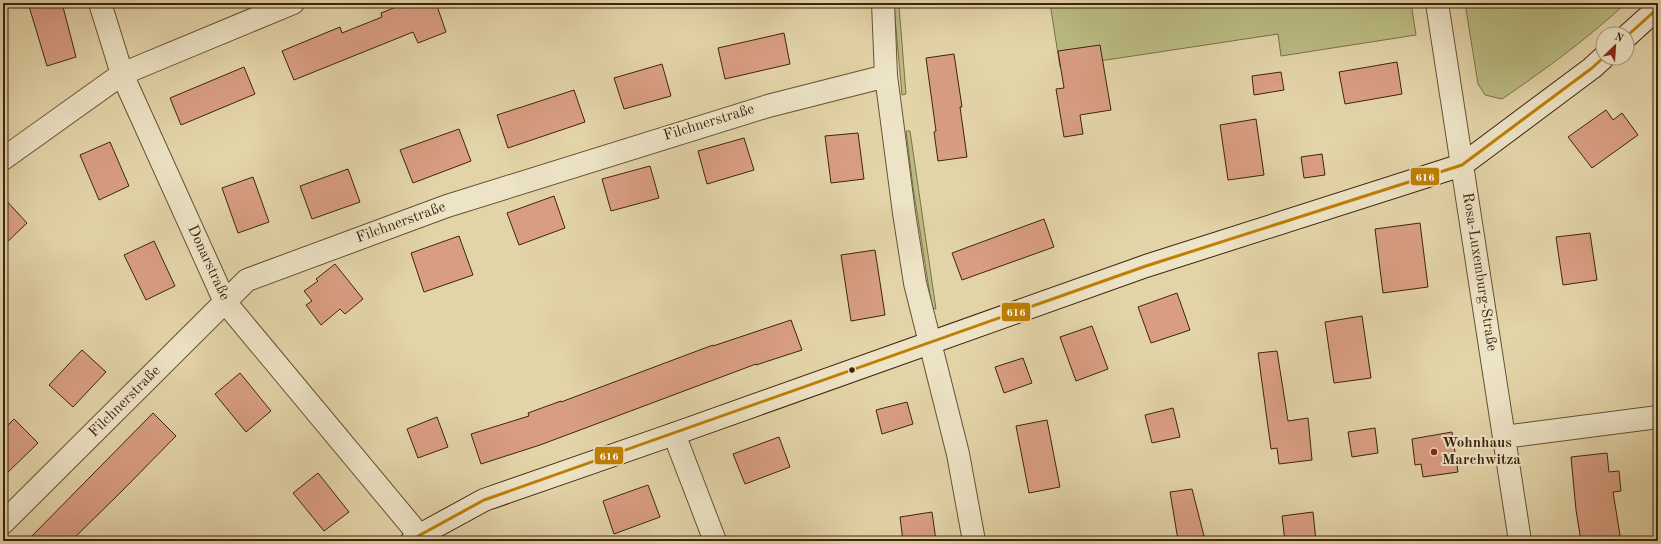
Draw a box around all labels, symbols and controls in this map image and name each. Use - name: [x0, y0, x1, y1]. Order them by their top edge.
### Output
- north arrow: [1595, 26, 1635, 66]
- text: N: [1612, 32, 1625, 45]
- street label: Filchnerstraße: [662, 102, 756, 144]
- line badge: 616: [1410, 167, 1440, 186]
- text: 616: [1415, 173, 1435, 184]
- street label: Rosa-Luxemburg-Straße: [1459, 192, 1499, 352]
- street label: Filchnerstraße: [354, 200, 448, 246]
- street label: Donarstraße: [184, 223, 232, 303]
- line badge: 616: [1001, 302, 1031, 322]
- text: 616: [1006, 308, 1026, 319]
- street label: Filchnerstraße: [86, 363, 164, 441]
- unlabelled marker: [847, 365, 857, 375]
- place label: Wohnhaus Marchwitza: [1442, 436, 1521, 468]
- line badge: 616: [594, 446, 624, 465]
- marker: Wohnhaus Marchwitza: [1429, 447, 1439, 457]
- text: 616: [599, 452, 619, 463]

